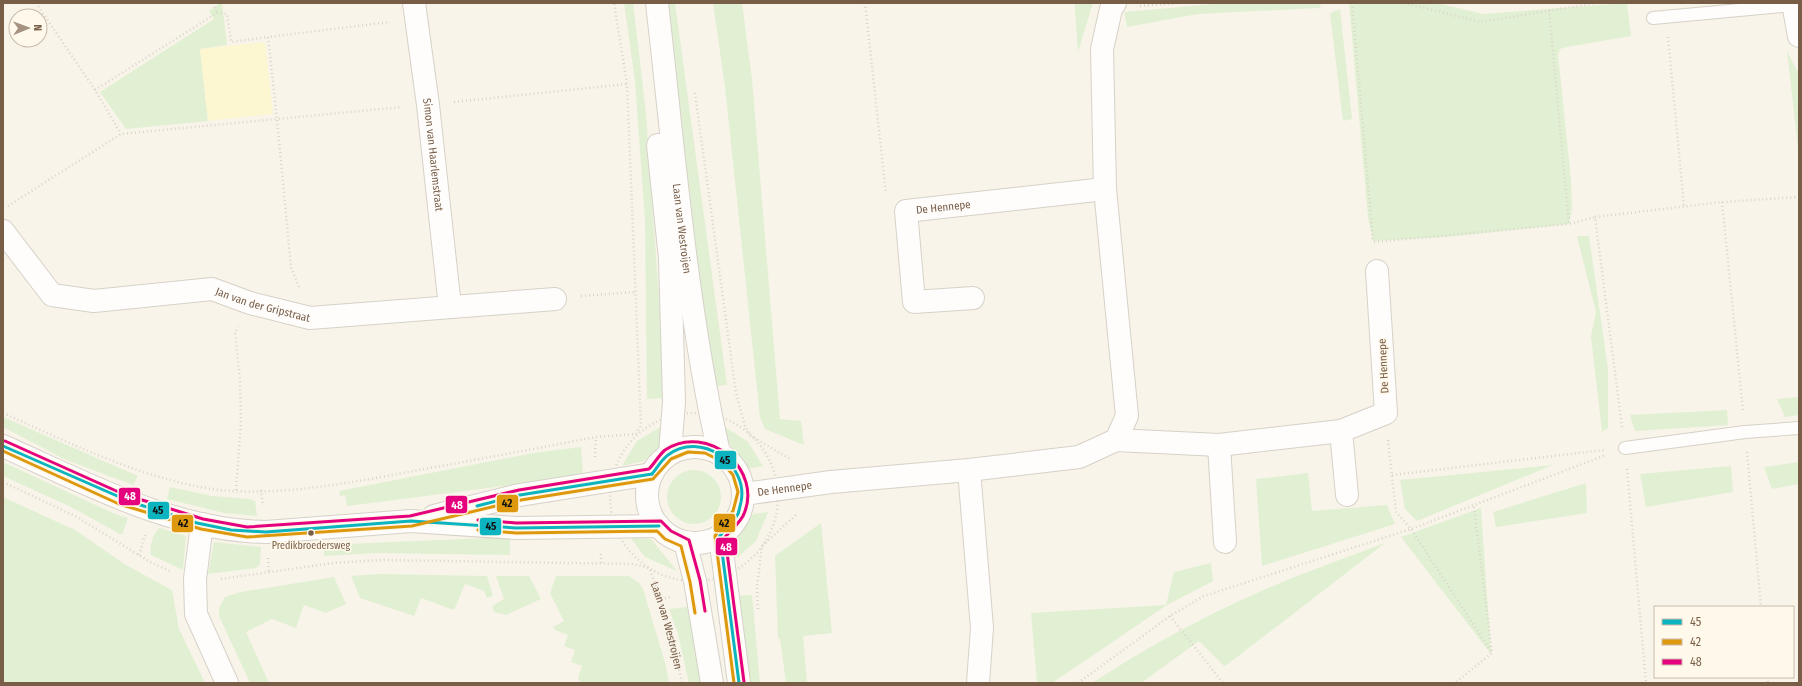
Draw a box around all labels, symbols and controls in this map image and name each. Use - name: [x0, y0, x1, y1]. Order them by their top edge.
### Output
- north arrow: [8, 8, 48, 48]
- text: N: [31, 24, 44, 31]
- street label: Simon van Haarlemstraat: [420, 97, 446, 212]
- street label: Laan van Westroijen: [670, 183, 694, 274]
- street label: De Hennepe: [915, 198, 971, 217]
- street label: Jan van der Gripstraat: [214, 285, 312, 325]
- street label: De Hennepe: [1376, 338, 1391, 394]
- line badge: 45: [714, 450, 737, 470]
- text: 45: [720, 454, 731, 467]
- street label: De Hennepe: [757, 479, 813, 499]
- line badge: 48: [118, 487, 141, 506]
- text: 48: [124, 490, 136, 503]
- line badge: 42: [496, 494, 519, 513]
- line badge: 48: [445, 495, 468, 514]
- text: 42: [502, 497, 512, 510]
- text: 48: [451, 499, 463, 512]
- line badge: 45: [147, 501, 170, 520]
- text: 45: [153, 504, 164, 517]
- line badge: 42: [713, 513, 736, 533]
- line badge: 42: [171, 514, 194, 533]
- text: 42: [178, 517, 188, 530]
- line badge: 45: [479, 517, 502, 536]
- text: 42: [719, 517, 729, 530]
- text: 45: [486, 520, 497, 533]
- marker: Predikbroedersweg: [306, 528, 316, 538]
- line badge: 48: [715, 537, 738, 556]
- place label: Predikbroedersweg: [272, 540, 351, 552]
- text: 48: [720, 541, 732, 554]
- street label: Laan van Westroijen: [648, 580, 685, 671]
- legend: [1654, 606, 1794, 678]
- text: 45: [1690, 615, 1702, 629]
- text: 42: [1690, 635, 1701, 649]
- text: 48: [1690, 655, 1702, 669]

